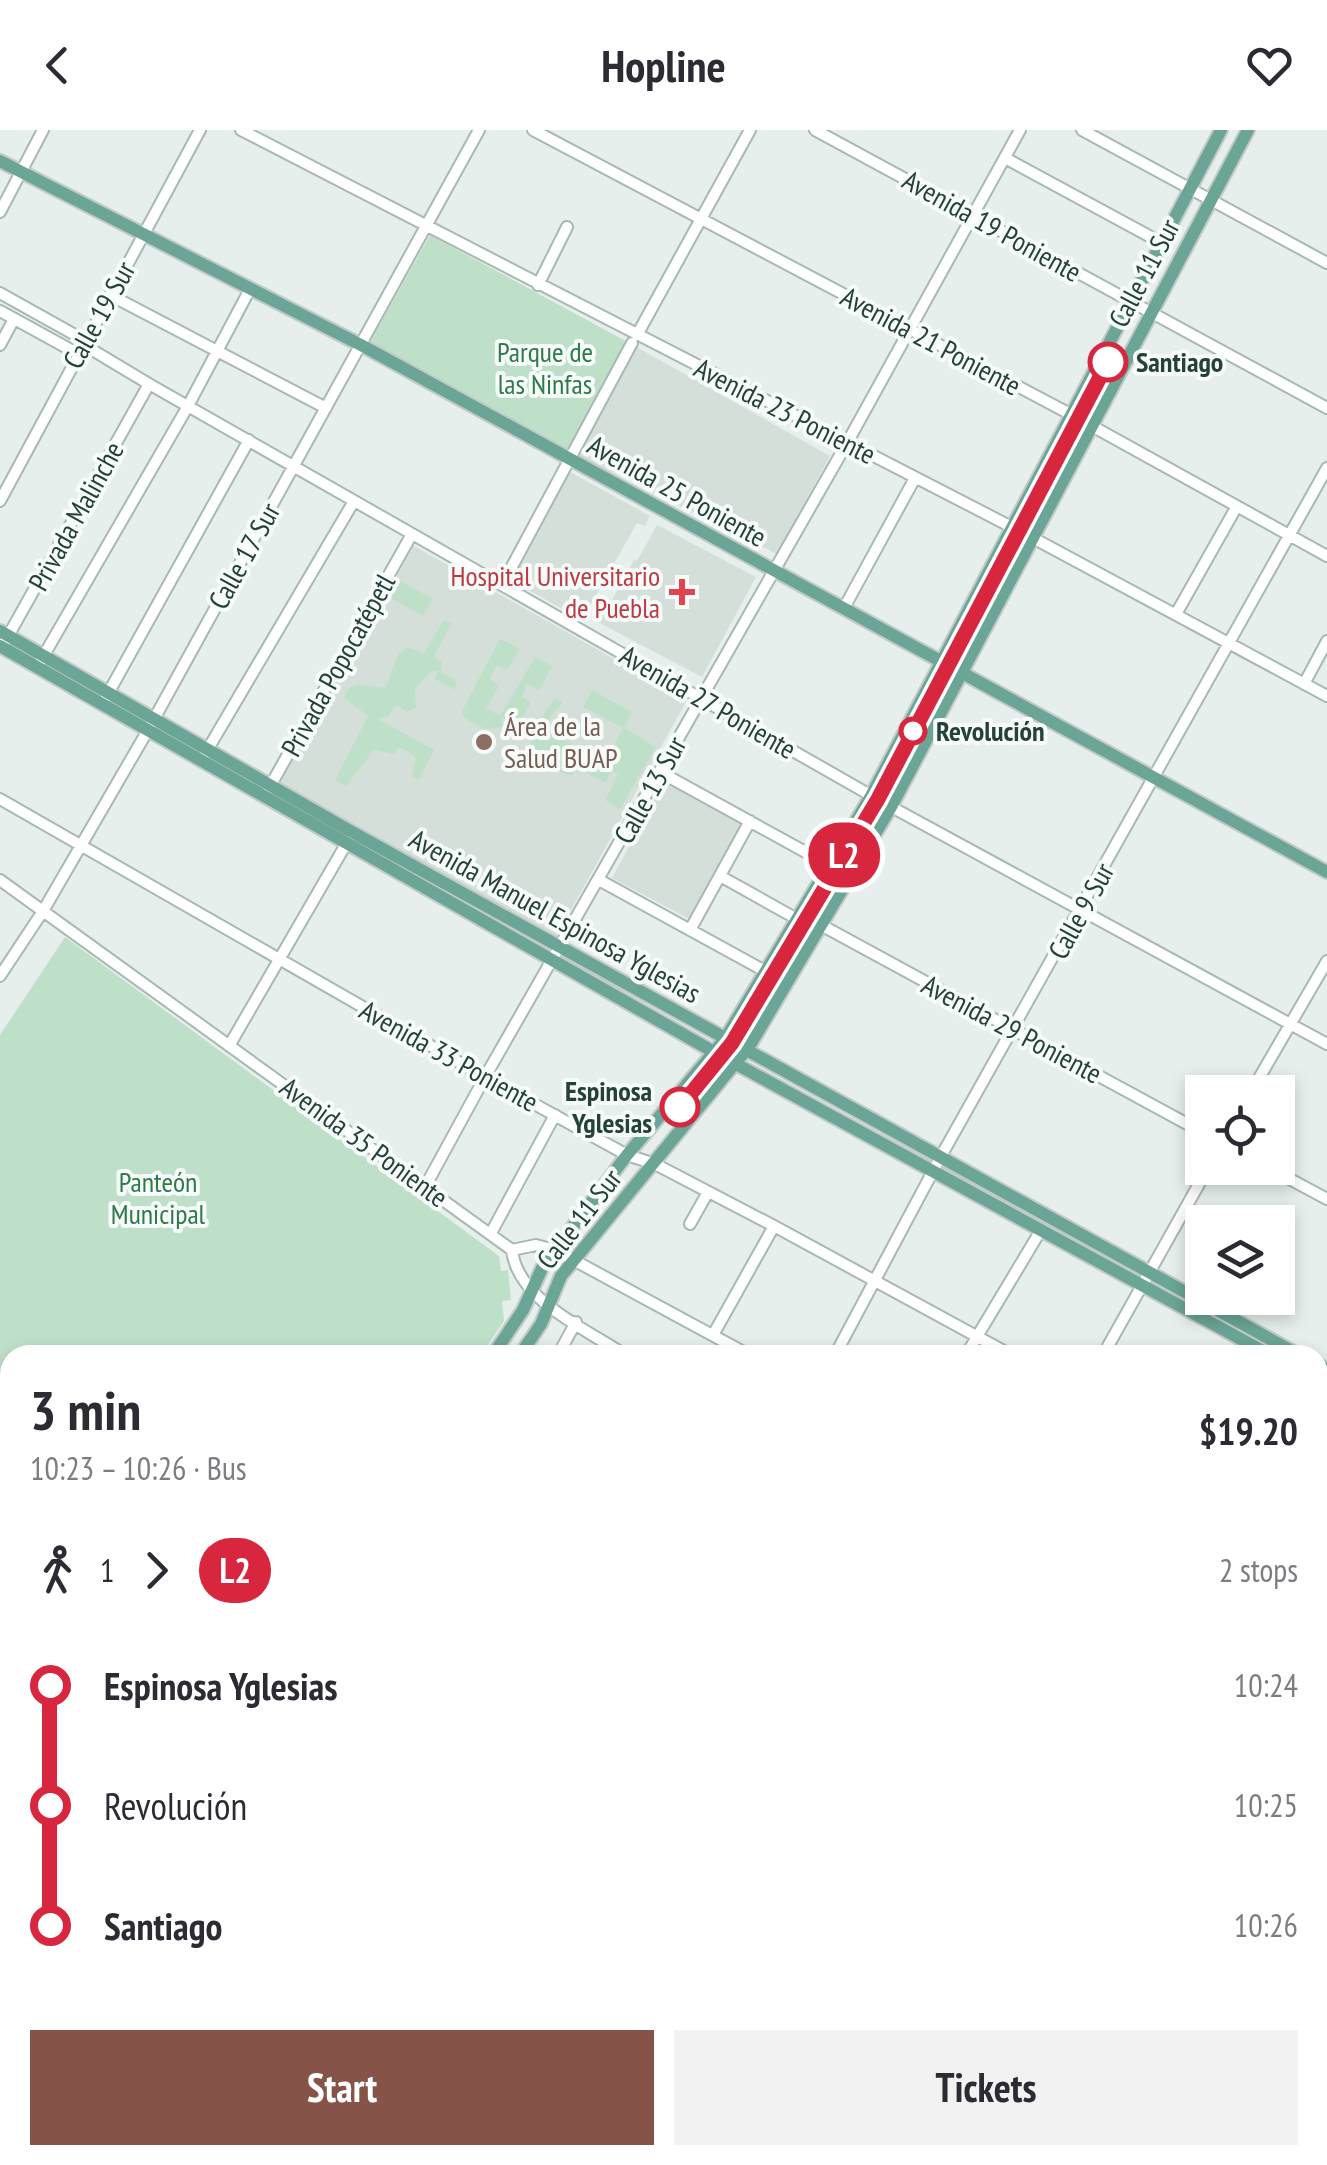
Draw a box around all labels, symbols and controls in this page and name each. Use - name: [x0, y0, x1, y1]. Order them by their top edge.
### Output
- text: Hopline: [601, 36, 726, 94]
- icon: back: [30, 38, 85, 93]
- icon: heart: [1242, 38, 1297, 93]
- street label: Avenida 19 Poniente: [896, 161, 1088, 290]
- street label: Calle 11 Sur: [1100, 212, 1188, 333]
- street label: Calle 19 Sur: [54, 254, 143, 375]
- street label: Avenida 21 Poniente: [835, 278, 1028, 404]
- park label: Parque de las Ninfas: [497, 333, 593, 402]
- marker: Santiago: [1089, 343, 1127, 381]
- place label: Santiago: [1136, 343, 1223, 380]
- street label: Avenida 23 Poniente: [688, 349, 882, 472]
- street label: Avenida 25 Poniente: [581, 426, 773, 555]
- street label: Privada Malinche: [19, 435, 132, 597]
- street label: Calle 17 Sur: [199, 496, 288, 615]
- place label: Hospital Universitario de Puebla: [450, 557, 660, 626]
- street label: Privada Popocatépetl: [272, 566, 403, 763]
- marker: Hospital Universitario de Puebla: [669, 579, 695, 605]
- street label: Avenida 27 Poniente: [613, 636, 803, 767]
- place label: Área de la Salud BUAP: [504, 707, 618, 776]
- place label: Revolución: [936, 712, 1045, 749]
- marker: Revolución: [900, 718, 926, 744]
- street label: Calle 13 Sur: [605, 729, 694, 850]
- marker: Área de la Salud BUAP: [473, 731, 495, 753]
- street label: Avenida Manuel Espinosa Yglesias: [403, 820, 707, 1011]
- line badge: L2: [799, 822, 889, 888]
- text: L2: [828, 832, 860, 878]
- street label: Calle 9 Sur: [1039, 856, 1122, 965]
- street label: Avenida 29 Poniente: [916, 966, 1109, 1092]
- street label: Avenida 33 Poniente: [353, 991, 545, 1120]
- street label: Avenida 35 Poniente: [273, 1068, 456, 1215]
- place label: Espinosa Yglesias: [565, 1072, 652, 1141]
- map controls: [1185, 1075, 1295, 1315]
- button: locate: [1185, 1075, 1295, 1185]
- marker: Espinosa Yglesias: [661, 1088, 699, 1126]
- street label: Calle 11 Sur: [528, 1161, 629, 1276]
- park label: Panteón Municipal: [111, 1163, 206, 1232]
- button: layers: [1185, 1205, 1295, 1315]
- text: 3 min: [30, 1374, 141, 1445]
- text: $19.20: [1199, 1406, 1298, 1455]
- text: 10:23 – 10:26 · Bus: [30, 1447, 247, 1489]
- icon: walk: [30, 1543, 85, 1598]
- icon: forward: [129, 1543, 184, 1598]
- text: L2: [219, 1547, 251, 1593]
- text: 1: [100, 1549, 114, 1591]
- text: 2 stops: [1219, 1549, 1298, 1591]
- text: Espinosa Yglesias: [104, 1661, 338, 1710]
- text: 10:24: [1234, 1664, 1298, 1706]
- text: Revolución: [104, 1781, 247, 1830]
- text: 10:25: [1234, 1784, 1298, 1826]
- text: Santiago: [104, 1901, 222, 1950]
- text: 10:26: [1234, 1904, 1298, 1946]
- button: Start: [30, 2030, 654, 2145]
- button: Tickets: [674, 2030, 1298, 2145]

